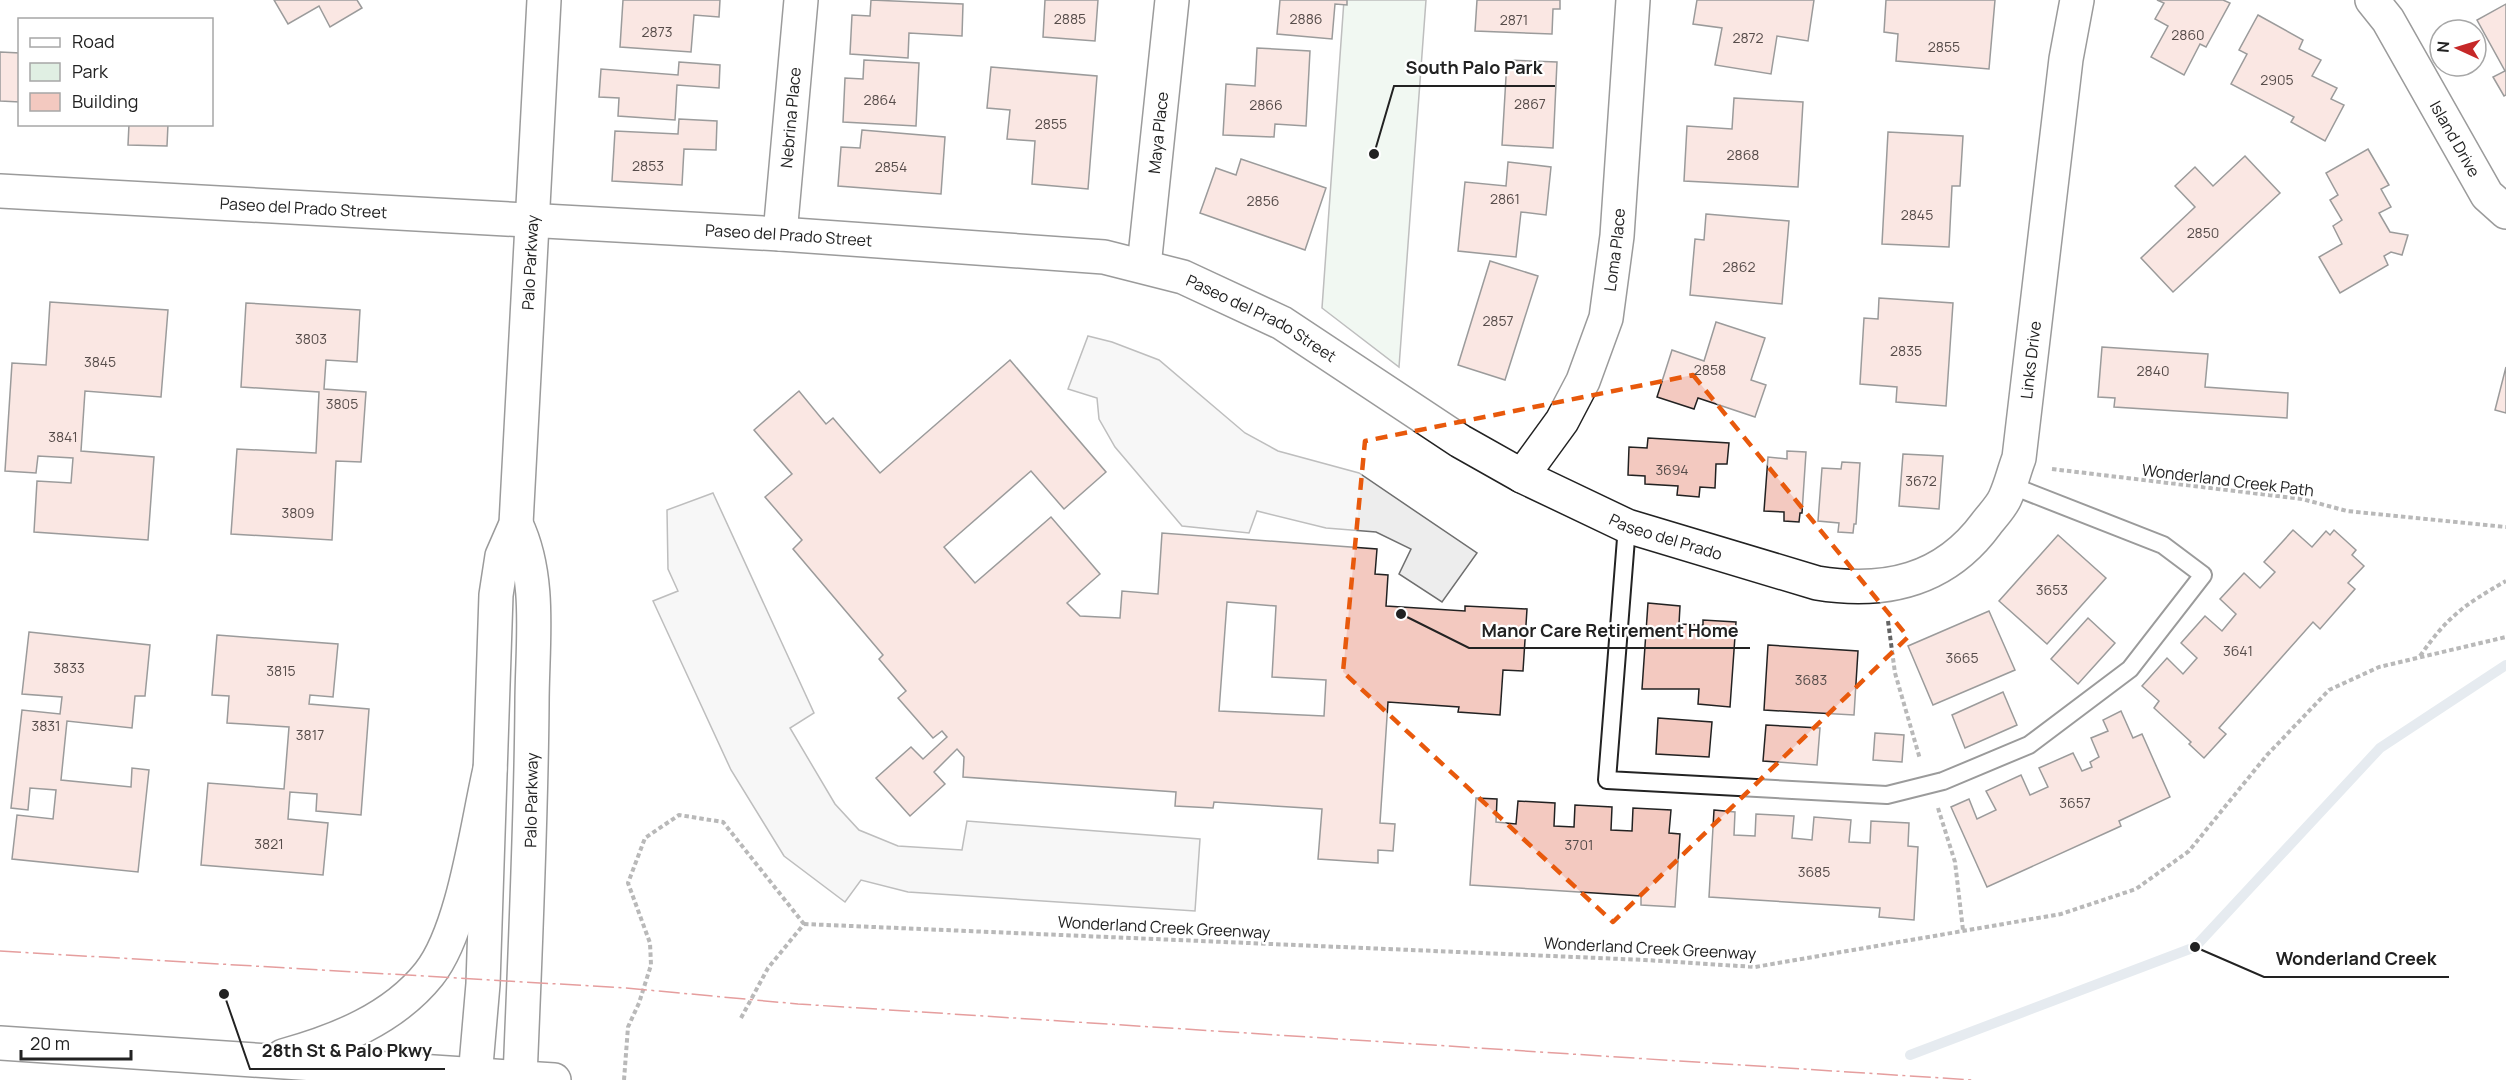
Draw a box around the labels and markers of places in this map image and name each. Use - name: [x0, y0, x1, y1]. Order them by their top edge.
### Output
- callout: South Palo Park: [1394, 50, 1555, 86]
- callout: Manor Care Retirement Home: [1469, 612, 1750, 648]
- callout: Wonderland Creek: [2264, 941, 2449, 977]
- callout: 28th St & Palo Pkwy: [250, 1033, 445, 1069]

